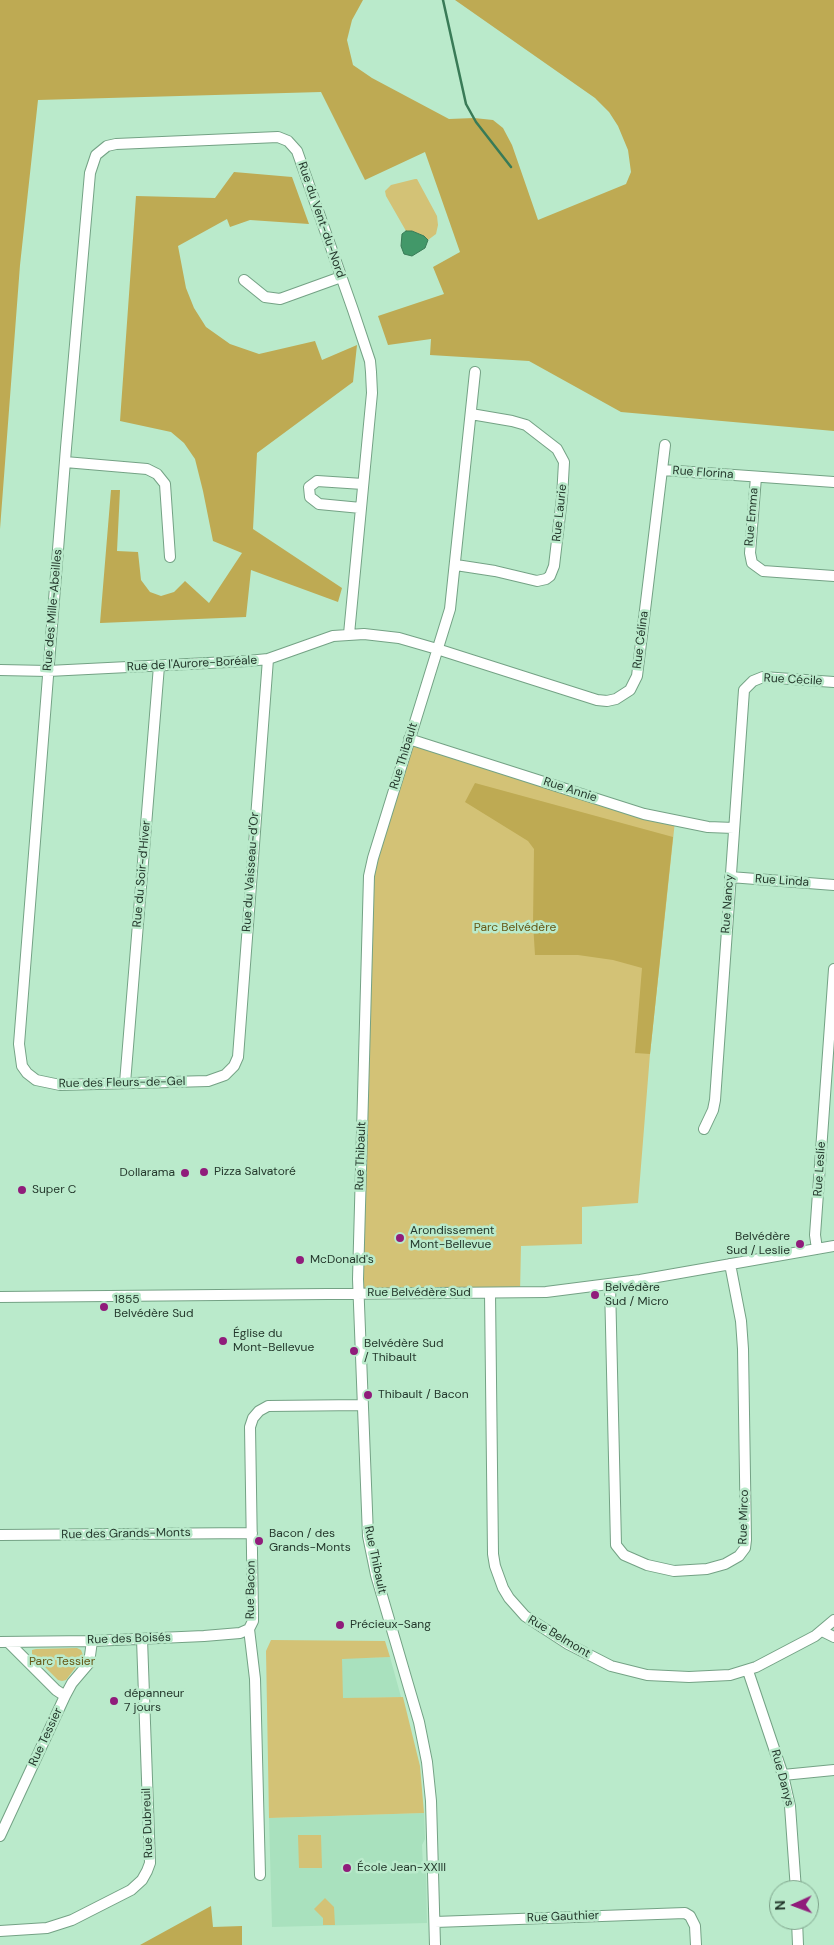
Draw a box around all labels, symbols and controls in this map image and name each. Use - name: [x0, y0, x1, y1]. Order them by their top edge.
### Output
- street label: Rue du Vent-du-Nord: [294, 160, 348, 280]
- street label: Rue Florina: [672, 464, 734, 482]
- street label: Rue Laurie: [550, 483, 570, 543]
- street label: Rue Emma: [742, 487, 762, 547]
- street label: Rue des Mille-Abeilles: [41, 549, 65, 671]
- street label: Rue Célina: [630, 610, 652, 670]
- street label: Rue de l'Aurore-Boréale: [127, 653, 257, 675]
- street label: Rue Cécile: [763, 671, 823, 689]
- street label: Rue Thibault: [387, 721, 421, 791]
- street label: Rue Annie: [541, 775, 599, 805]
- street label: Rue du Vaisseau-d'Or: [240, 812, 262, 932]
- street label: Rue du Soir-d'Hiver: [130, 820, 154, 928]
- street label: Rue Linda: [754, 872, 810, 890]
- street label: Rue Nancy: [719, 874, 737, 934]
- park label: Parc Belvédère: [474, 921, 556, 935]
- street label: Rue des Fleurs-de-Gel: [59, 1075, 185, 1091]
- street label: Rue Thibault: [353, 1121, 369, 1191]
- street label: Rue Leslie: [811, 1141, 829, 1197]
- place label: Pizza Salvatoré: [214, 1165, 296, 1179]
- place label: Dollarama: [120, 1166, 175, 1180]
- marker: Pizza Salvatoré: [198, 1166, 210, 1178]
- marker: Dollarama: [179, 1167, 191, 1179]
- place label: Super C: [32, 1183, 76, 1197]
- marker: Super C: [16, 1184, 28, 1196]
- place label: Arondissement Mont-Bellevue: [410, 1224, 495, 1252]
- place label: Belvédère Sud / Leslie: [726, 1230, 790, 1258]
- marker: Arondissement Mont-Bellevue: [394, 1232, 406, 1244]
- marker: Belvédère Sud / Leslie: [794, 1238, 806, 1250]
- place label: McDonald's: [310, 1253, 374, 1267]
- marker: McDonald's: [294, 1254, 306, 1266]
- place label: Belvédère Sud / Micro: [605, 1281, 669, 1309]
- street label: Rue Belvédère Sud: [367, 1286, 471, 1300]
- marker: Belvédère Sud / Micro: [589, 1289, 601, 1301]
- place label: 1855 Belvédère Sud: [114, 1293, 193, 1321]
- marker: 1855 Belvédère Sud: [98, 1301, 110, 1313]
- place label: Église du Mont-Bellevue: [233, 1327, 314, 1355]
- marker: Église du Mont-Bellevue: [217, 1335, 229, 1347]
- place label: Belvédère Sud / Thibault: [364, 1337, 443, 1365]
- marker: Belvédère Sud / Thibault: [348, 1345, 360, 1357]
- place label: Thibault / Bacon: [378, 1388, 469, 1402]
- marker: Thibault / Bacon: [362, 1389, 374, 1401]
- street label: Rue Mirco: [736, 1489, 752, 1545]
- street label: Rue Thibault: [361, 1525, 389, 1595]
- street label: Rue des Grands-Monts: [61, 1526, 191, 1542]
- place label: Bacon / des Grands-Monts: [269, 1527, 351, 1555]
- marker: Bacon / des Grands-Monts: [253, 1535, 265, 1547]
- street label: Rue Bacon: [243, 1561, 259, 1619]
- street label: Rue Belmont: [525, 1613, 593, 1661]
- place label: Précieux-Sang: [350, 1618, 431, 1632]
- marker: Précieux-Sang: [334, 1619, 346, 1631]
- street label: Rue des Boisés: [87, 1630, 171, 1648]
- park label: Parc Tessier: [29, 1655, 95, 1669]
- place label: dépanneur 7 jours: [124, 1687, 184, 1715]
- marker: dépanneur 7 jours: [108, 1695, 120, 1707]
- street label: Rue Tessier: [26, 1706, 66, 1768]
- street label: Rue Danys: [768, 1748, 796, 1808]
- street label: Rue Dubreuil: [140, 1788, 156, 1858]
- place label: École Jean-XXIII: [357, 1861, 446, 1875]
- marker: École Jean-XXIII: [341, 1862, 353, 1874]
- north arrow: [769, 1880, 819, 1930]
- text: N: [771, 1900, 789, 1911]
- street label: Rue Gauthier: [527, 1909, 599, 1925]

